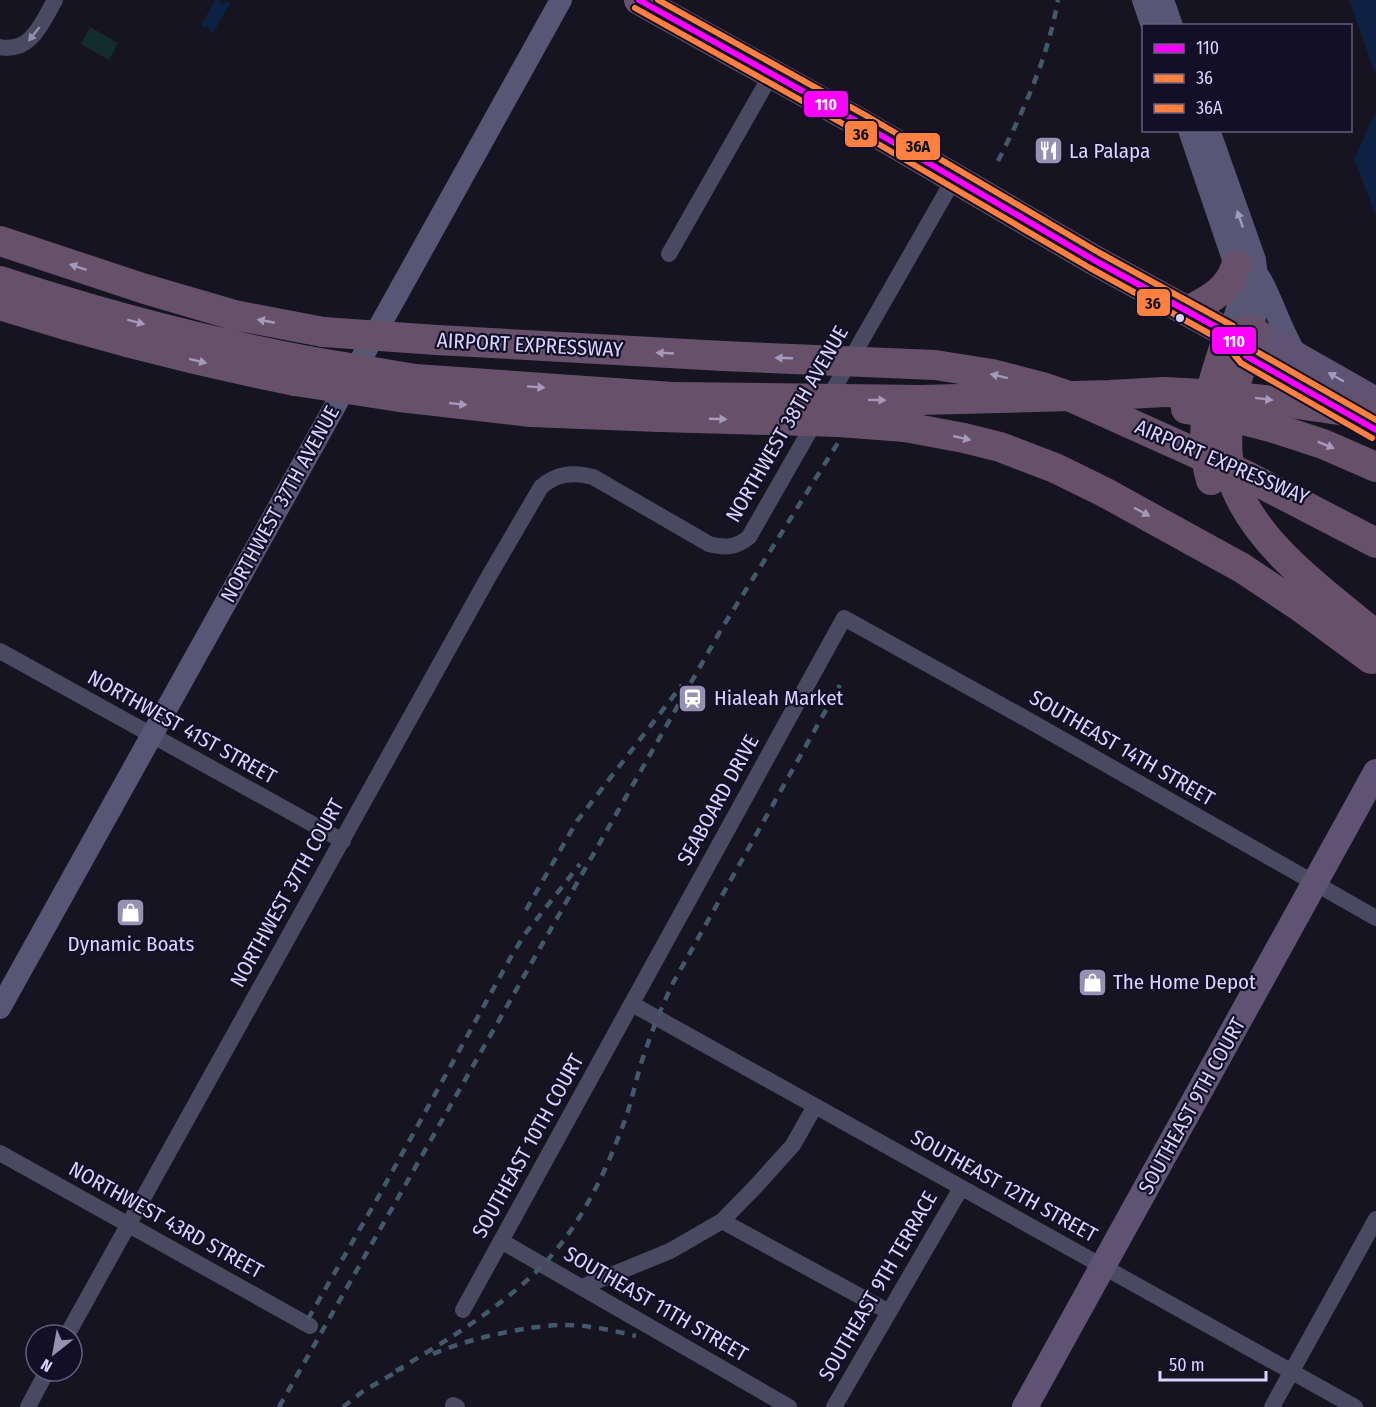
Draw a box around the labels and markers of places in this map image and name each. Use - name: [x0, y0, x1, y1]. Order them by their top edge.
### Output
- restaurant icon: La Palapa: [1032, 135, 1064, 167]
- place label: La Palapa: [1069, 138, 1150, 164]
- unlabelled marker: [1174, 312, 1186, 324]
- station icon: Hialeah Market: [677, 682, 709, 714]
- place label: Hialeah Market: [714, 685, 844, 711]
- shop icon: Dynamic Boats: [115, 897, 147, 929]
- place label: Dynamic Boats: [68, 931, 194, 957]
- shop icon: The Home Depot: [1076, 966, 1108, 998]
- place label: The Home Depot: [1113, 969, 1256, 995]

